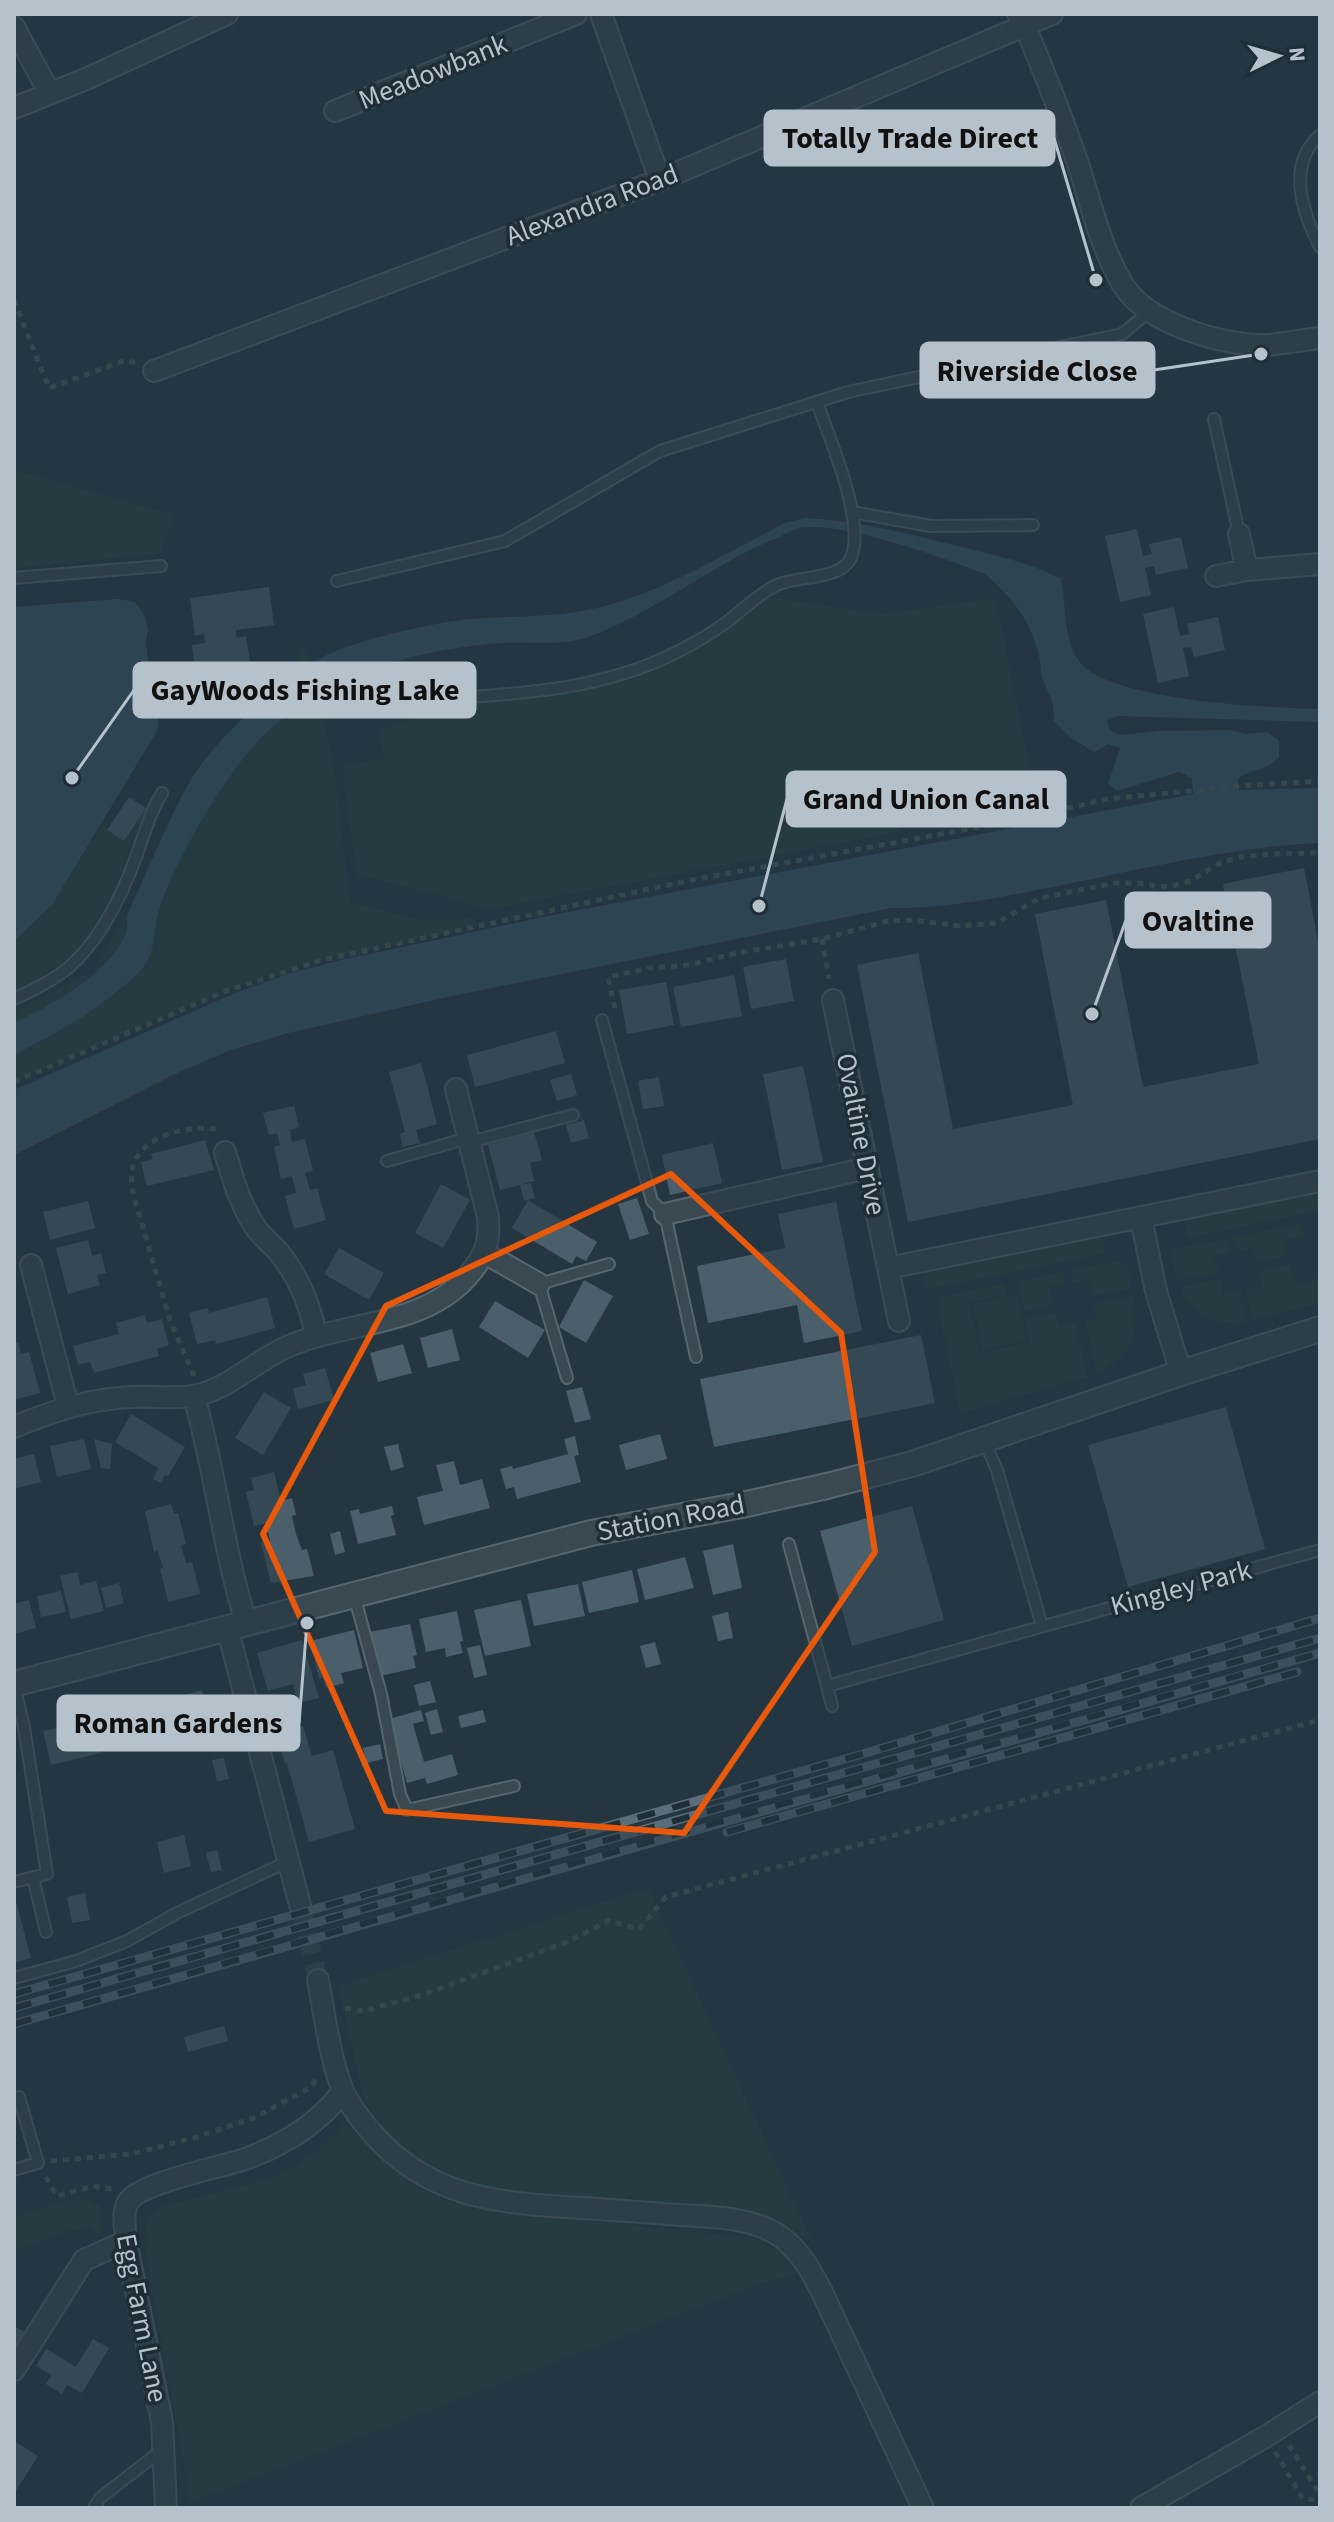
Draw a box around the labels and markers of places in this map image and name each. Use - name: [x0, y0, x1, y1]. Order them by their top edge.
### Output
- callout: Totally Trade Direct: [765, 111, 1054, 165]
- callout: Riverside Close: [921, 343, 1154, 397]
- callout: GayWoods Fishing Lake: [134, 663, 475, 717]
- callout: Grand Union Canal: [787, 772, 1065, 826]
- callout: Ovaltine: [1126, 893, 1270, 947]
- callout: Roman Gardens: [58, 1696, 299, 1750]

